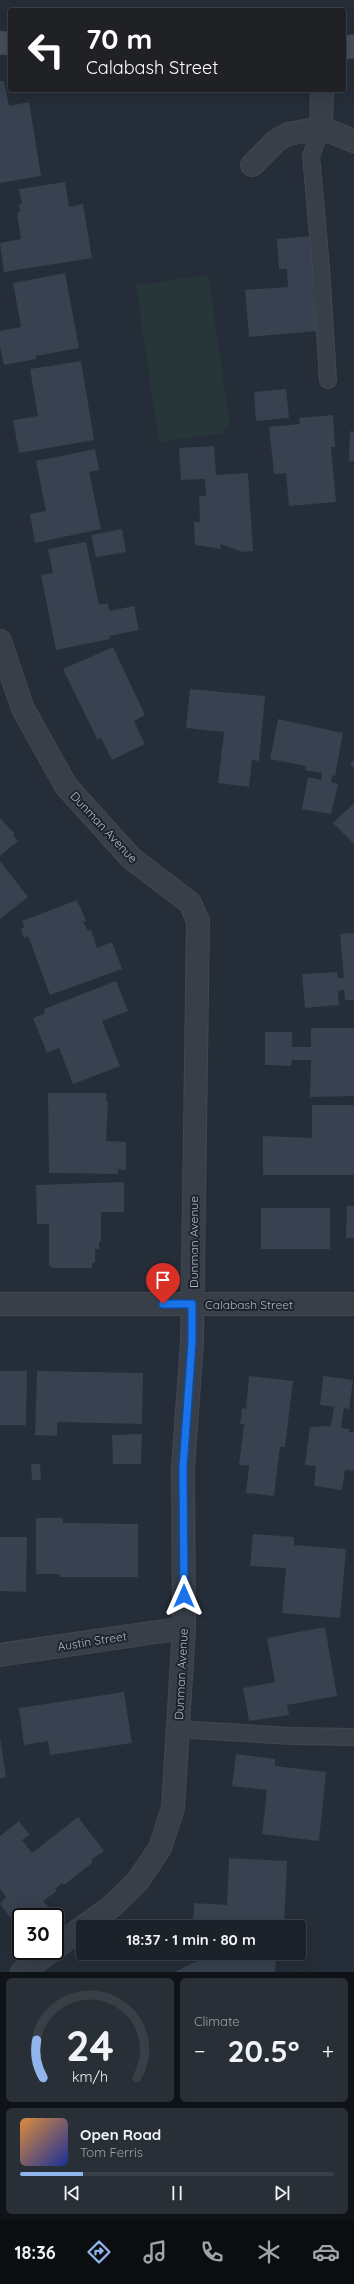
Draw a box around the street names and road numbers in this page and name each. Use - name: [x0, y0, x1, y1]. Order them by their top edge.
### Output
- street label: Dunman Avenue: [67, 788, 141, 866]
- street label: Dunman Avenue: [186, 1196, 201, 1288]
- street label: Calabash Street: [205, 1297, 293, 1312]
- street label: Austin Street: [56, 1628, 128, 1654]
- street label: Dunman Avenue: [171, 1628, 191, 1720]

